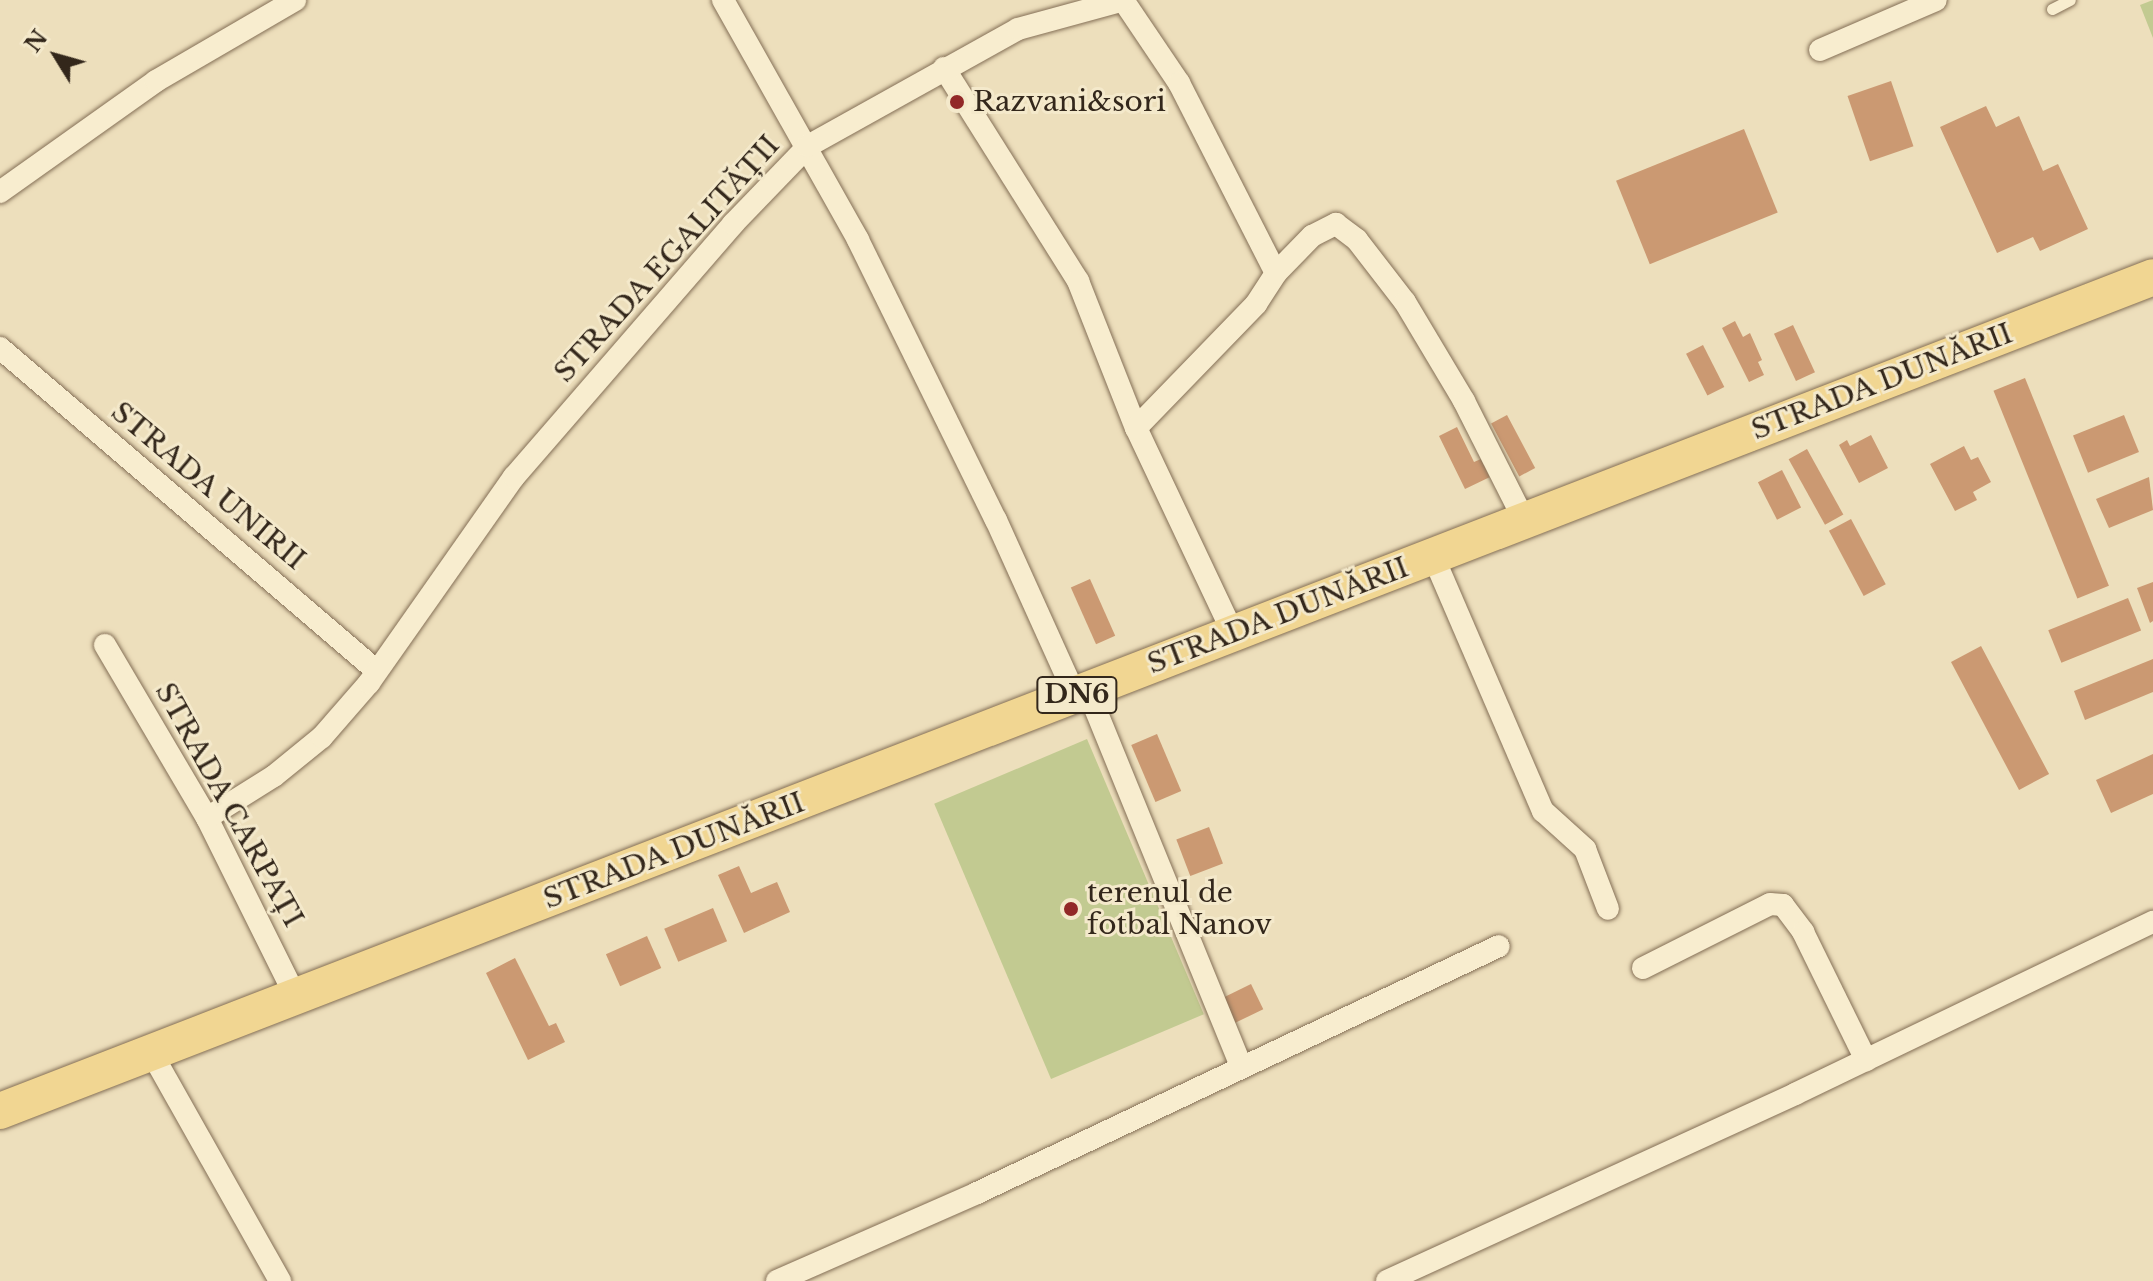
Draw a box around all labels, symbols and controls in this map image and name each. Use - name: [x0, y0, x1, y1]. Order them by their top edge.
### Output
- north arrow: [16, 16, 96, 96]
- text: N: [19, 25, 53, 58]
- place label: Razvani&sori: [973, 85, 1166, 119]
- marker: Razvani&sori: [948, 93, 966, 111]
- street label: STRADA EGALITĂȚII: [547, 128, 787, 390]
- street label: STRADA DUNĂRII: [1746, 317, 2018, 447]
- street label: STRADA UNIRII: [104, 395, 312, 577]
- street label: STRADA DUNĂRII: [1142, 551, 1414, 681]
- road number: DN6: [1035, 673, 1119, 717]
- street label: STRADA CARPAȚI: [148, 677, 310, 933]
- street label: STRADA DUNĂRII: [538, 786, 810, 916]
- place label: terenul de fotbal Nanov: [1087, 876, 1272, 942]
- marker: terenul de fotbal Nanov: [1062, 900, 1080, 918]

